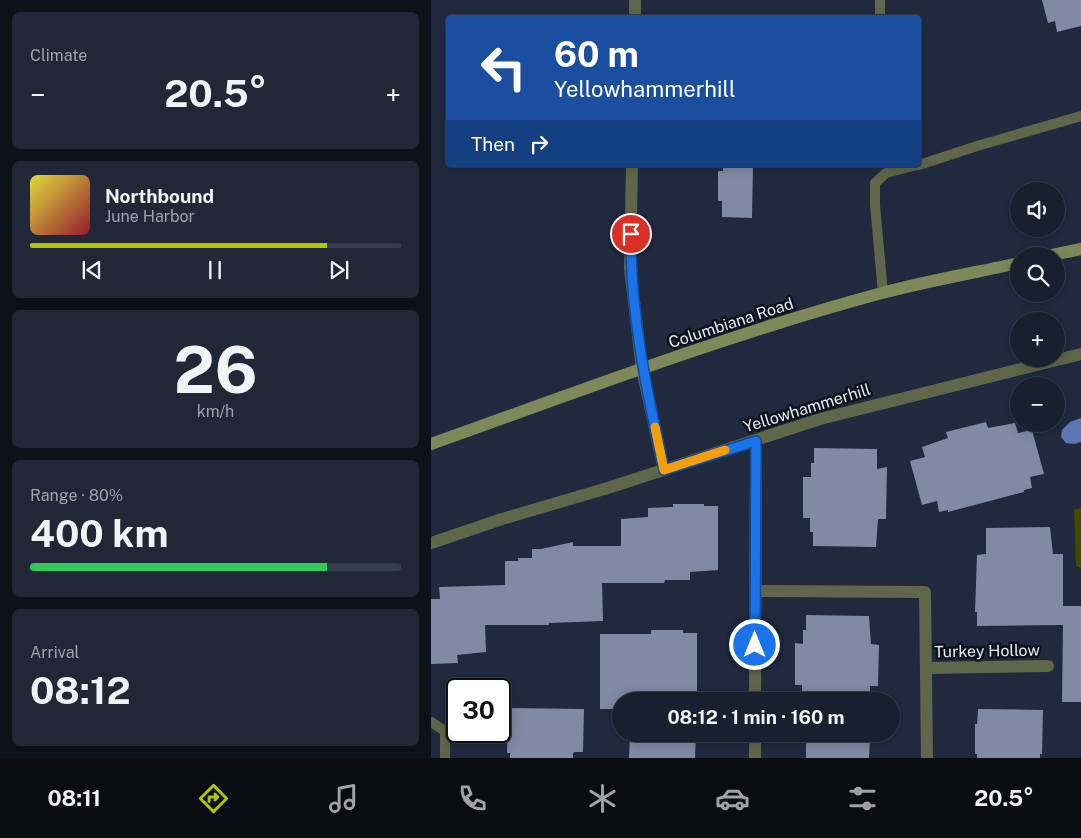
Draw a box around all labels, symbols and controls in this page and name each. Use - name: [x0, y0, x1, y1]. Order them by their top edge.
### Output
- text: 60 m: [554, 34, 639, 75]
- icon: left: [471, 35, 536, 100]
- text: Climate: [30, 46, 87, 65]
- text: 20.5°: [164, 71, 267, 116]
- text: Yellowhammerhill: [554, 76, 736, 102]
- text: −: [30, 78, 46, 111]
- text: +: [385, 78, 401, 111]
- icon: right: [525, 130, 553, 158]
- text: Then: [471, 133, 515, 155]
- map controls: [1010, 182, 1065, 432]
- button: sound: [1010, 182, 1065, 237]
- text: Northbound: [105, 185, 214, 207]
- text: June Harbor: [105, 207, 195, 226]
- pin: [610, 213, 652, 255]
- icon: arrive: [617, 220, 645, 248]
- button: search: [1010, 247, 1065, 302]
- icon: previous: [78, 256, 106, 284]
- icon: pause: [201, 256, 229, 284]
- icon: next: [325, 256, 353, 284]
- street label: Columbiana Road: [666, 294, 796, 352]
- button: +: [1010, 312, 1065, 367]
- text: 26: [173, 331, 258, 408]
- button: −: [1010, 377, 1065, 432]
- street label: Yellowhammerhill: [741, 380, 873, 436]
- text: km/h: [197, 402, 234, 421]
- text: Range · 80%: [30, 486, 123, 505]
- text: 400 km: [30, 511, 168, 556]
- position arrow: [728, 618, 780, 670]
- street label: Turkey Hollow: [934, 641, 1041, 661]
- text: Arrival: [30, 643, 79, 662]
- text: 08:12: [30, 668, 131, 713]
- speed limit sign: 30: [446, 678, 511, 743]
- text: 08:12 · 1 min · 160 m: [667, 706, 845, 728]
- icon: directions: [196, 781, 231, 816]
- icon: music: [326, 781, 361, 816]
- icon: phone: [455, 781, 490, 816]
- icon: climate: [585, 781, 620, 816]
- icon: car: [715, 781, 750, 816]
- icon: filters: [845, 781, 880, 816]
- text: 08:11: [47, 785, 101, 811]
- text: 20.5°: [974, 785, 1034, 811]

